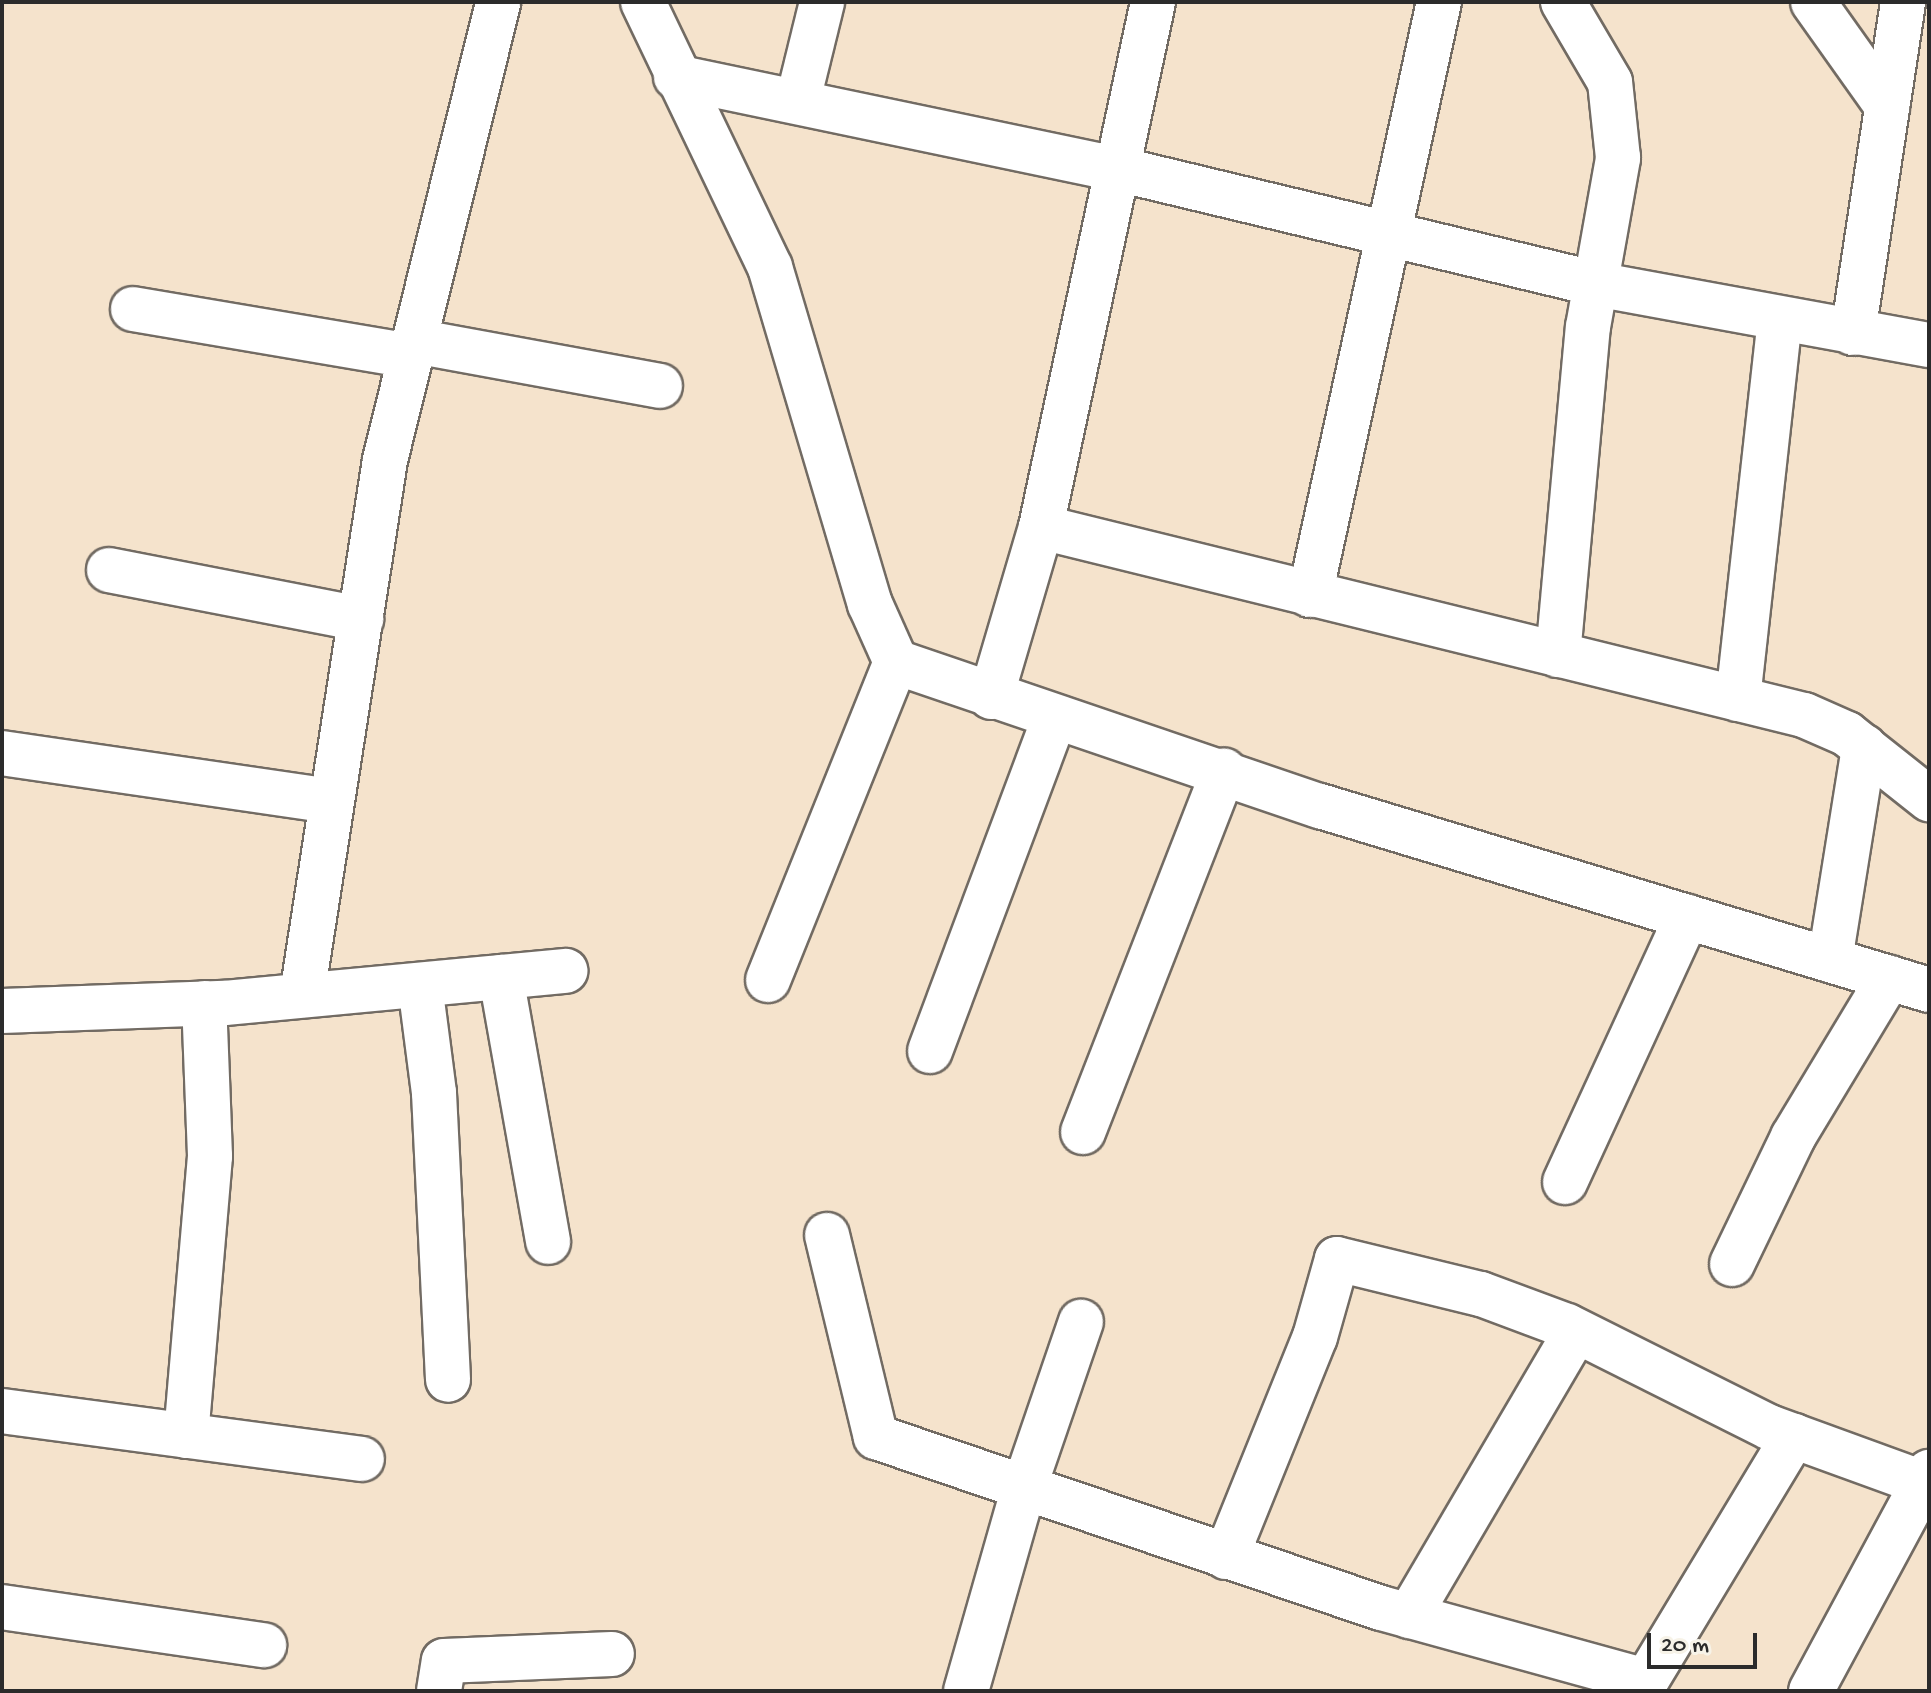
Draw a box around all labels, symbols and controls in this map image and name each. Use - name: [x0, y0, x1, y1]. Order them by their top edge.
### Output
- scale bar: [1651, 1617, 1761, 1667]
- text: 20 m: [1661, 1632, 1709, 1661]

